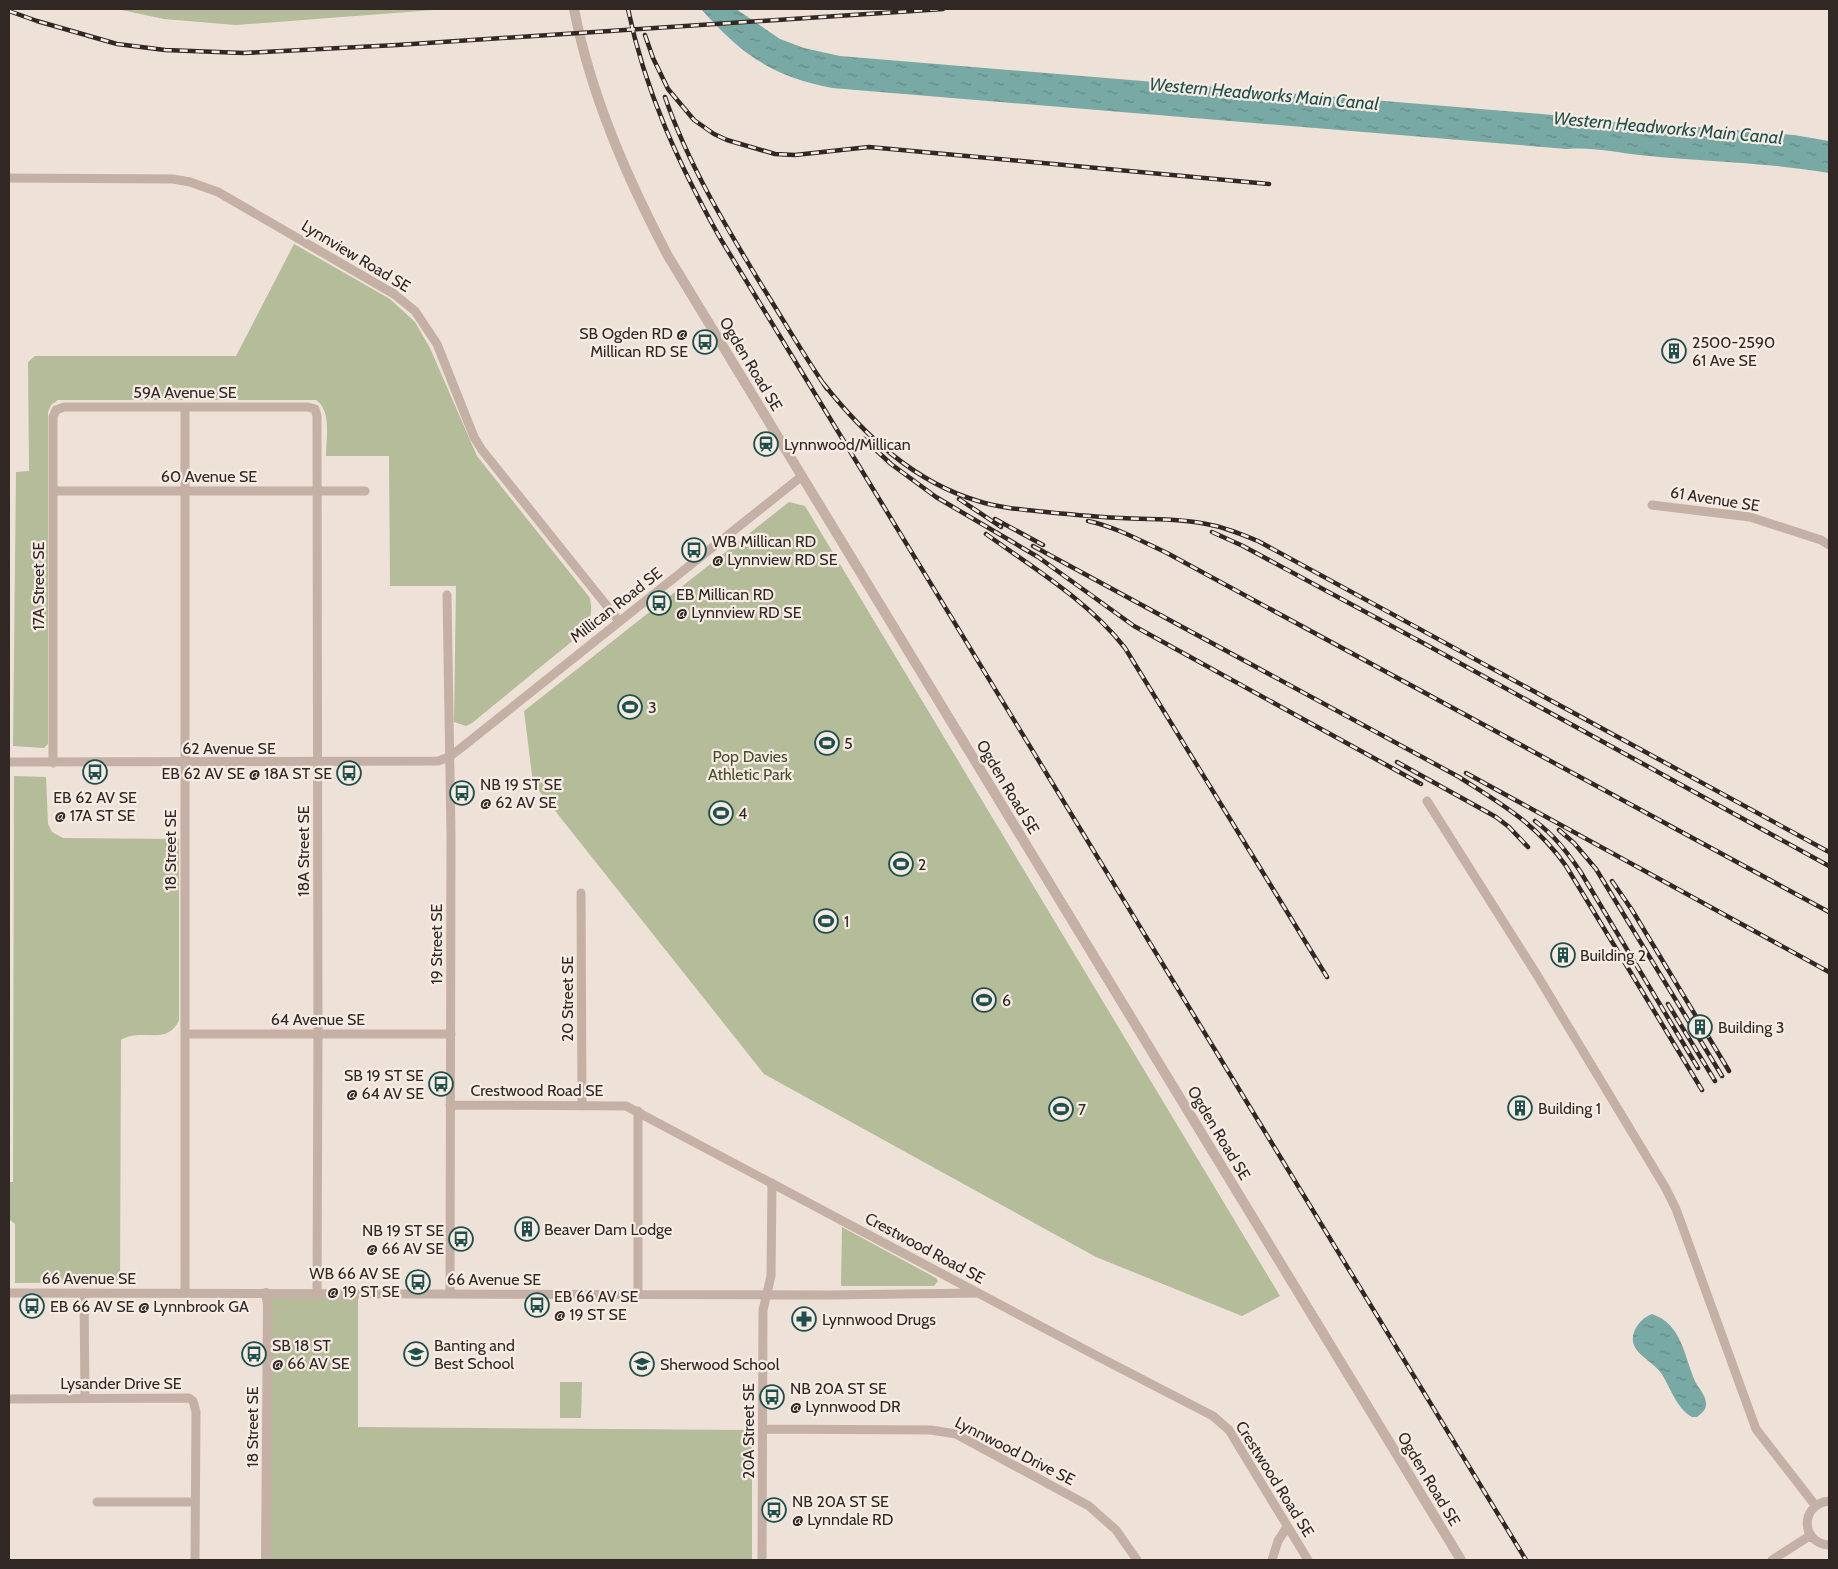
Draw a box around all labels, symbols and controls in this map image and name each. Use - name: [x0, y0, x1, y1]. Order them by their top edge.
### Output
- water label: Western Headworks Main Canal: [1148, 73, 1380, 115]
- water label: Western Headworks Main Canal: [1552, 107, 1784, 149]
- street label: Lynnview Road SE: [298, 216, 414, 296]
- street label: Ogden Road SE: [715, 314, 787, 415]
- place label: SB Ogden RD @ Millican RD SE: [579, 324, 688, 361]
- bus stop icon: SB Ogden RD @ Millican RD SE: [692, 329, 718, 355]
- place label: 2500-2590 61 Ave SE: [1692, 333, 1775, 370]
- building icon: 2500-2590 61 Ave SE: [1661, 338, 1687, 364]
- street label: 59A Avenue SE: [133, 383, 237, 402]
- station icon: Lynnwood/Millican: [753, 431, 779, 457]
- place label: Lynnwood/Millican: [784, 435, 911, 454]
- street label: 60 Avenue SE: [161, 467, 257, 486]
- street label: 61 Avenue SE: [1669, 483, 1761, 515]
- place label: WB Millican RD @ Lynnview RD SE: [712, 532, 838, 569]
- bus stop icon: WB Millican RD @ Lynnview RD SE: [681, 537, 707, 563]
- street label: 17A Street SE: [29, 541, 48, 630]
- street label: Millican Road SE: [566, 563, 666, 647]
- place label: EB Millican RD @ Lynnview RD SE: [676, 585, 802, 622]
- bus stop icon: EB Millican RD @ Lynnview RD SE: [646, 590, 672, 616]
- sports icon: 3: [617, 694, 643, 720]
- place label: 3: [648, 698, 657, 717]
- sports icon: 5: [814, 730, 840, 756]
- place label: 5: [844, 734, 853, 753]
- street label: Ogden Road SE: [972, 737, 1044, 838]
- street label: 62 Avenue SE: [182, 739, 276, 758]
- park label: Pop Davies Athletic Park: [708, 747, 793, 784]
- bus stop icon: EB 62 AV SE @ 17A ST SE: [82, 759, 108, 785]
- bus stop icon: EB 62 AV SE @ 18A ST SE: [336, 760, 362, 786]
- place label: EB 62 AV SE @ 18A ST SE: [161, 764, 332, 783]
- place label: NB 19 ST SE @ 62 AV SE: [480, 775, 562, 812]
- bus stop icon: NB 19 ST SE @ 62 AV SE: [449, 780, 475, 806]
- place label: EB 62 AV SE @ 17A ST SE: [53, 788, 137, 825]
- sports icon: 4: [708, 800, 734, 826]
- place label: 4: [738, 804, 747, 823]
- street label: 18A Street SE: [294, 805, 313, 897]
- street label: 18 Street SE: [161, 809, 180, 891]
- sports icon: 2: [888, 851, 914, 877]
- place label: 2: [918, 855, 926, 874]
- street label: 19 Street SE: [427, 903, 446, 984]
- sports icon: 1: [813, 908, 839, 934]
- place label: 1: [844, 912, 849, 931]
- building icon: Building 2: [1550, 942, 1576, 968]
- place label: Building 2: [1580, 946, 1646, 965]
- street label: 20 Street SE: [558, 956, 577, 1042]
- sports icon: 6: [971, 987, 997, 1013]
- place label: 6: [1002, 991, 1011, 1010]
- street label: 64 Avenue SE: [271, 1010, 365, 1029]
- building icon: Building 3: [1687, 1014, 1713, 1040]
- place label: Building 3: [1718, 1018, 1784, 1037]
- place label: SB 19 ST SE @ 64 AV SE: [344, 1066, 424, 1103]
- bus stop icon: SB 19 ST SE @ 64 AV SE: [428, 1071, 454, 1097]
- street label: Crestwood Road SE: [471, 1081, 604, 1100]
- street label: Ogden Road SE: [1183, 1083, 1255, 1184]
- building icon: Building 1: [1507, 1095, 1533, 1121]
- sports icon: 7: [1048, 1096, 1074, 1122]
- place label: Building 1: [1538, 1099, 1601, 1118]
- place label: 7: [1078, 1100, 1086, 1119]
- street label: Crestwood Road SE: [862, 1208, 988, 1288]
- building icon: Beaver Dam Lodge: [514, 1216, 540, 1242]
- place label: Beaver Dam Lodge: [544, 1220, 672, 1239]
- place label: NB 19 ST SE @ 66 AV SE: [362, 1221, 444, 1258]
- bus stop icon: NB 19 ST SE @ 66 AV SE: [448, 1226, 474, 1252]
- place label: WB 66 AV SE @ 19 ST SE: [309, 1264, 400, 1301]
- street label: 66 Avenue SE: [42, 1269, 136, 1288]
- bus stop icon: WB 66 AV SE @ 19 ST SE: [405, 1269, 431, 1295]
- street label: 66 Avenue SE: [447, 1270, 541, 1289]
- place label: EB 66 AV SE @ 19 ST SE: [554, 1287, 639, 1324]
- bus stop icon: EB 66 AV SE @ 19 ST SE: [524, 1292, 550, 1318]
- bus stop icon: EB 66 AV SE @ Lynnbrook GA: [19, 1293, 45, 1319]
- place label: EB 66 AV SE @ Lynnbrook GA: [50, 1297, 249, 1316]
- pharmacy icon: Lynnwood Drugs: [791, 1306, 817, 1332]
- place label: Lynnwood Drugs: [822, 1310, 936, 1329]
- place label: SB 18 ST @ 66 AV SE: [272, 1336, 350, 1373]
- place label: Banting and Best School: [434, 1336, 515, 1373]
- bus stop icon: SB 18 ST @ 66 AV SE: [241, 1341, 267, 1367]
- school or university icon: Banting and Best School: [403, 1341, 429, 1367]
- school or university icon: Sherwood School: [629, 1351, 655, 1377]
- place label: Sherwood School: [660, 1355, 780, 1374]
- street label: Lysander Drive SE: [60, 1374, 182, 1393]
- place label: NB 20A ST SE @ Lynnwood DR: [790, 1379, 901, 1416]
- street label: 20A Street SE: [739, 1383, 758, 1479]
- bus stop icon: NB 20A ST SE @ Lynnwood DR: [759, 1384, 785, 1410]
- street label: 18 Street SE: [243, 1386, 262, 1468]
- street label: Lynnwood Drive SE: [952, 1413, 1078, 1489]
- street label: Crestwood Road SE: [1232, 1418, 1318, 1541]
- street label: Ogden Road SE: [1393, 1429, 1465, 1530]
- place label: NB 20A ST SE @ Lynndale RD: [792, 1492, 893, 1529]
- bus stop icon: NB 20A ST SE @ Lynndale RD: [761, 1497, 787, 1523]

